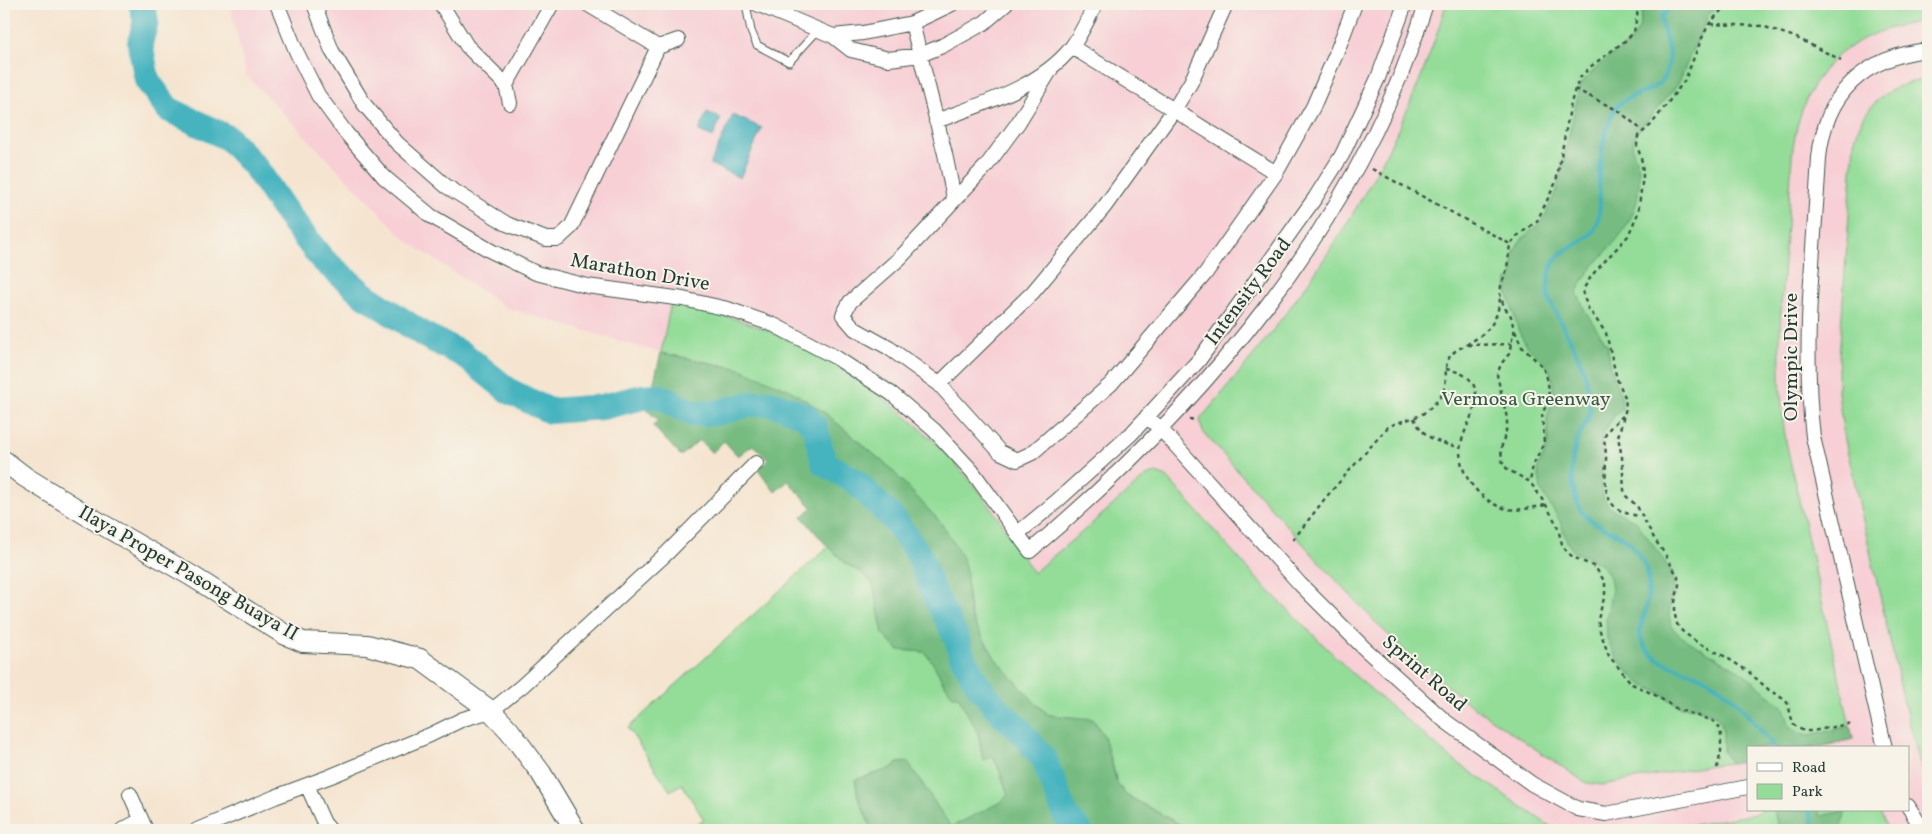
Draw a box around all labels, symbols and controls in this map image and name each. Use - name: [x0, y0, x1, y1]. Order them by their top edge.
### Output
- street label: Intensity Road: [1199, 232, 1299, 352]
- street label: Marathon Drive: [568, 247, 712, 299]
- street label: Olympic Drive: [1778, 293, 1806, 421]
- park label: Vermosa Greenway: [1441, 386, 1611, 414]
- street label: Ilaya Proper Pasong Buaya II: [73, 499, 303, 649]
- street label: Sprint Road: [1375, 629, 1473, 719]
- legend: [1747, 746, 1910, 812]
- text: Road: [1792, 758, 1826, 779]
- text: Park: [1792, 782, 1823, 803]

